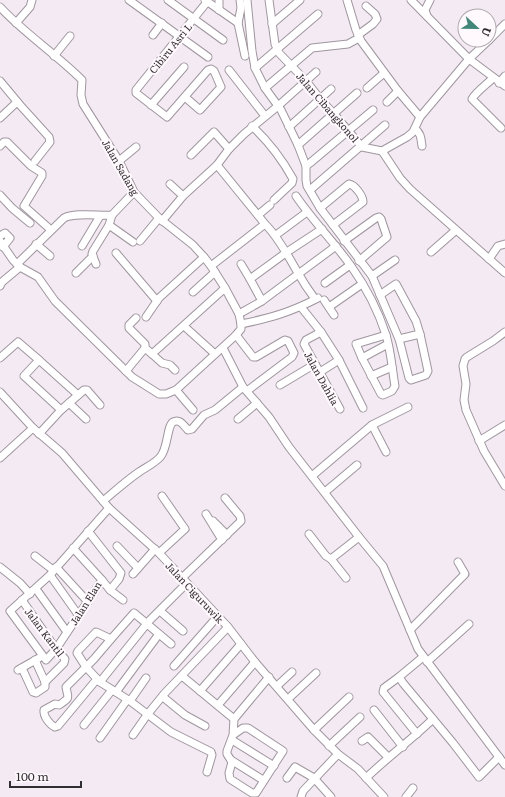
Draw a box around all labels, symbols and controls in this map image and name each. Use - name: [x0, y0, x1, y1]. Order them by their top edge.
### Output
- north arrow: [457, 8, 497, 48]
- street label: Cibiru Asri L: [145, 20, 195, 76]
- text: U: [478, 25, 496, 39]
- street label: Jalan Cibangkonol: [293, 69, 363, 146]
- street label: Jalan Sadang: [99, 136, 143, 198]
- street label: Jalan Dahlia: [301, 348, 343, 408]
- street label: Jalan Ciguruwik: [163, 558, 228, 627]
- street label: Jalan Elan: [66, 578, 105, 628]
- street label: Jalan Kantil: [22, 605, 69, 660]
- scale bar: [10, 763, 81, 789]
- text: 100 m: [16, 767, 49, 785]

